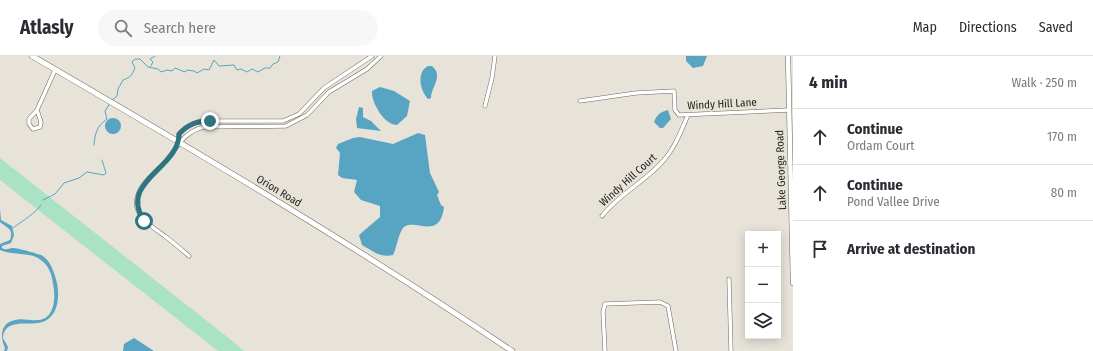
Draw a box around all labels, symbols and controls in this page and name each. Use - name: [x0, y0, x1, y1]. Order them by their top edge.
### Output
- search box: [98, 10, 378, 46]
- text: Atlasly: [20, 16, 74, 39]
- icon: search: [112, 17, 134, 39]
- text: Search here: [144, 19, 216, 37]
- text: Map: [913, 19, 937, 36]
- text: Directions: [959, 19, 1017, 36]
- text: Saved: [1039, 19, 1073, 36]
- text: 4 min: [809, 72, 848, 93]
- text: Walk · 250 m: [1012, 75, 1077, 90]
- street label: Windy Hill Lane: [687, 96, 757, 112]
- route end: [201, 112, 219, 130]
- text: Continue: [847, 120, 903, 138]
- icon: ahead: [809, 126, 831, 148]
- text: 170 m: [1047, 129, 1077, 144]
- street label: Lake George Road: [773, 130, 789, 210]
- text: Ordam Court: [847, 138, 915, 153]
- street label: Windy Hill Court: [597, 151, 660, 209]
- street label: Orion Road: [254, 172, 304, 210]
- text: Continue: [847, 176, 903, 194]
- icon: ahead: [809, 182, 831, 204]
- text: 80 m: [1051, 185, 1077, 200]
- text: Pond Vallee Drive: [847, 194, 940, 209]
- route start: [135, 212, 153, 230]
- map controls: [745, 231, 781, 339]
- button: +: [745, 231, 781, 267]
- icon: arrive: [809, 238, 831, 260]
- text: Arrive at destination: [847, 240, 975, 258]
- button: −: [745, 267, 781, 303]
- button: layers: [745, 303, 781, 339]

